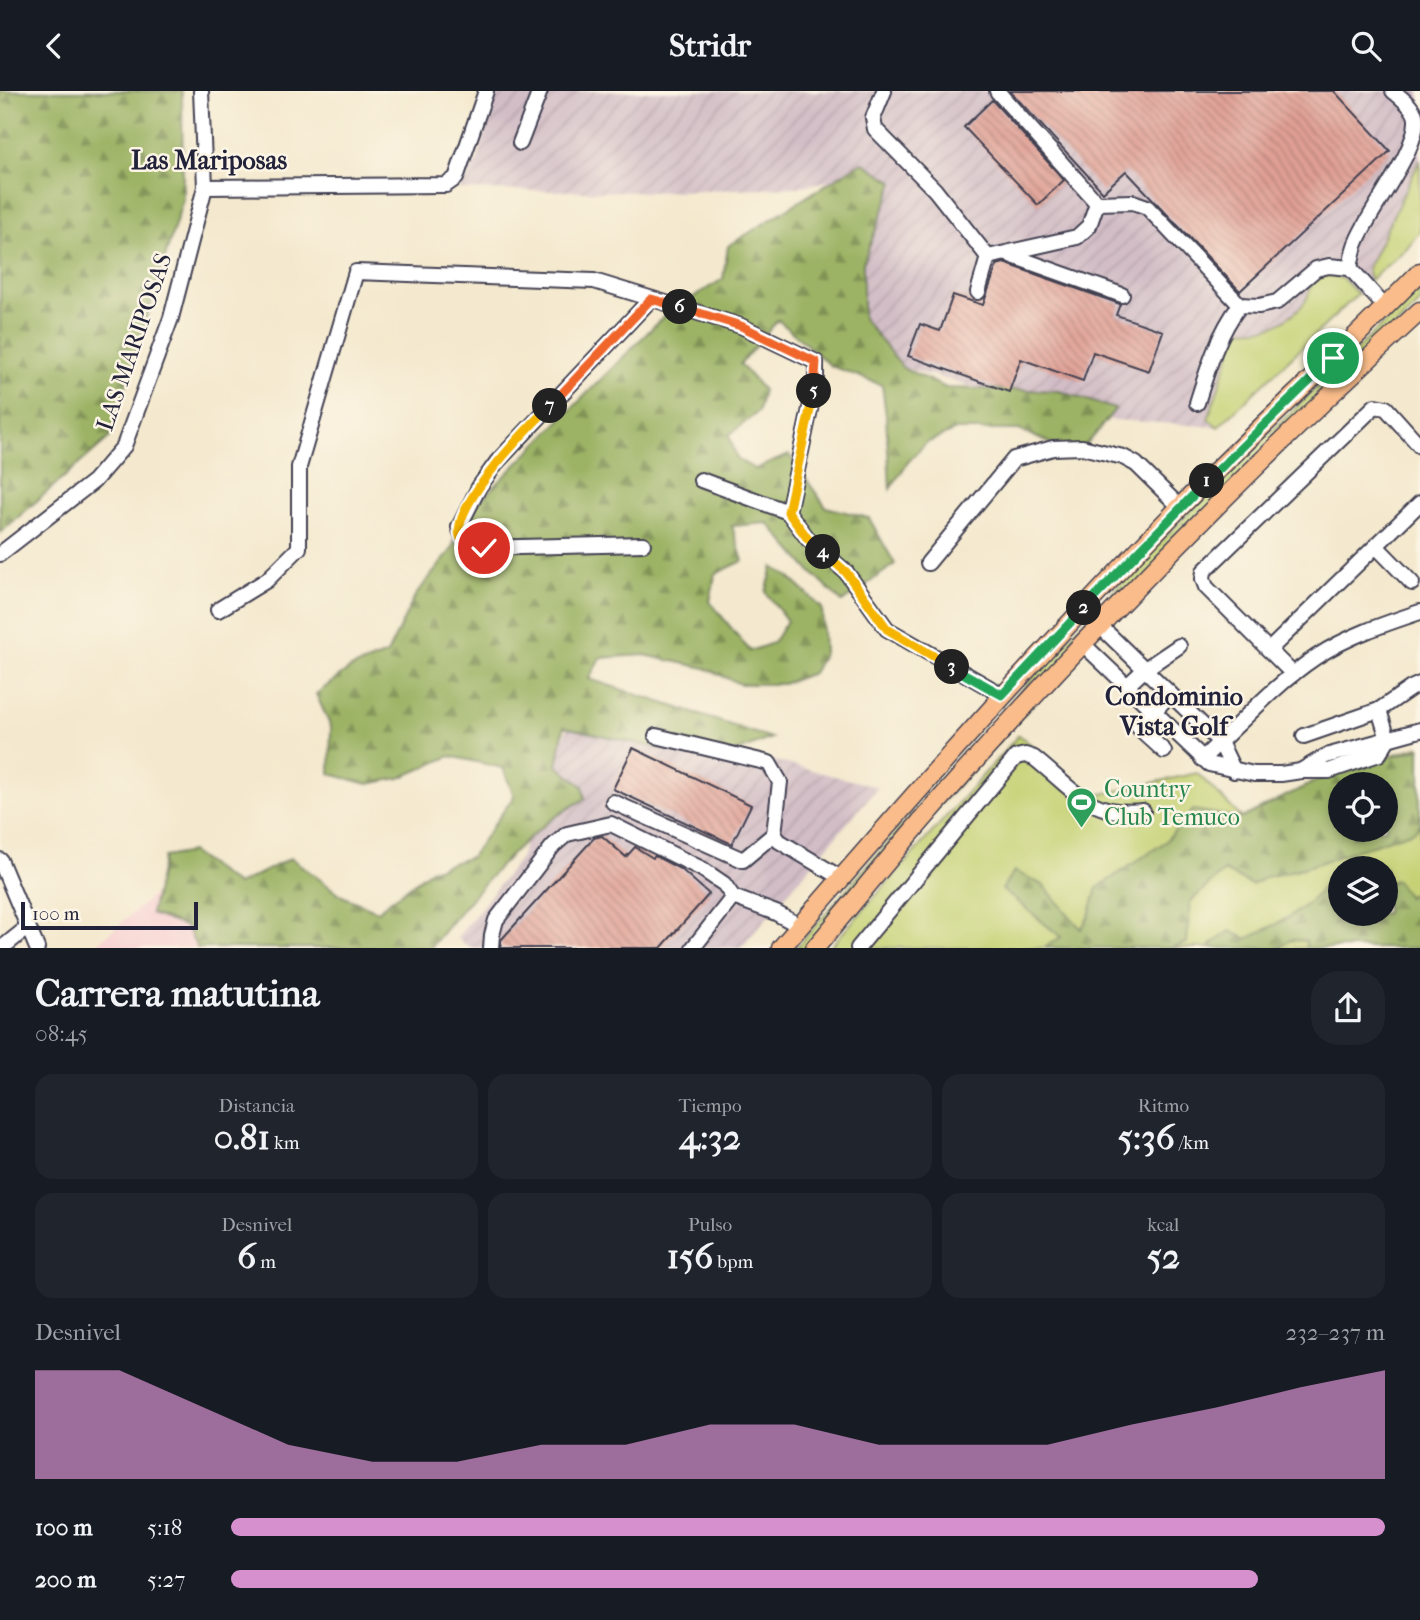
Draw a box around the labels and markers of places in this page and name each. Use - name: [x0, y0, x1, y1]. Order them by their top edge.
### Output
- pin: 6: [662, 289, 698, 325]
- pin: [1303, 328, 1363, 388]
- pin: 5: [796, 373, 832, 409]
- pin: 7: [532, 389, 568, 423]
- pin: 1: [1190, 463, 1224, 499]
- pin: [454, 518, 514, 578]
- pin: 4: [806, 535, 840, 569]
- pin: 2: [1066, 591, 1102, 625]
- pin: 3: [934, 649, 970, 685]
- place label: Country Club Temuco: [1104, 775, 1240, 831]
- sports icon: Country Club Temuco: [1064, 786, 1098, 830]

